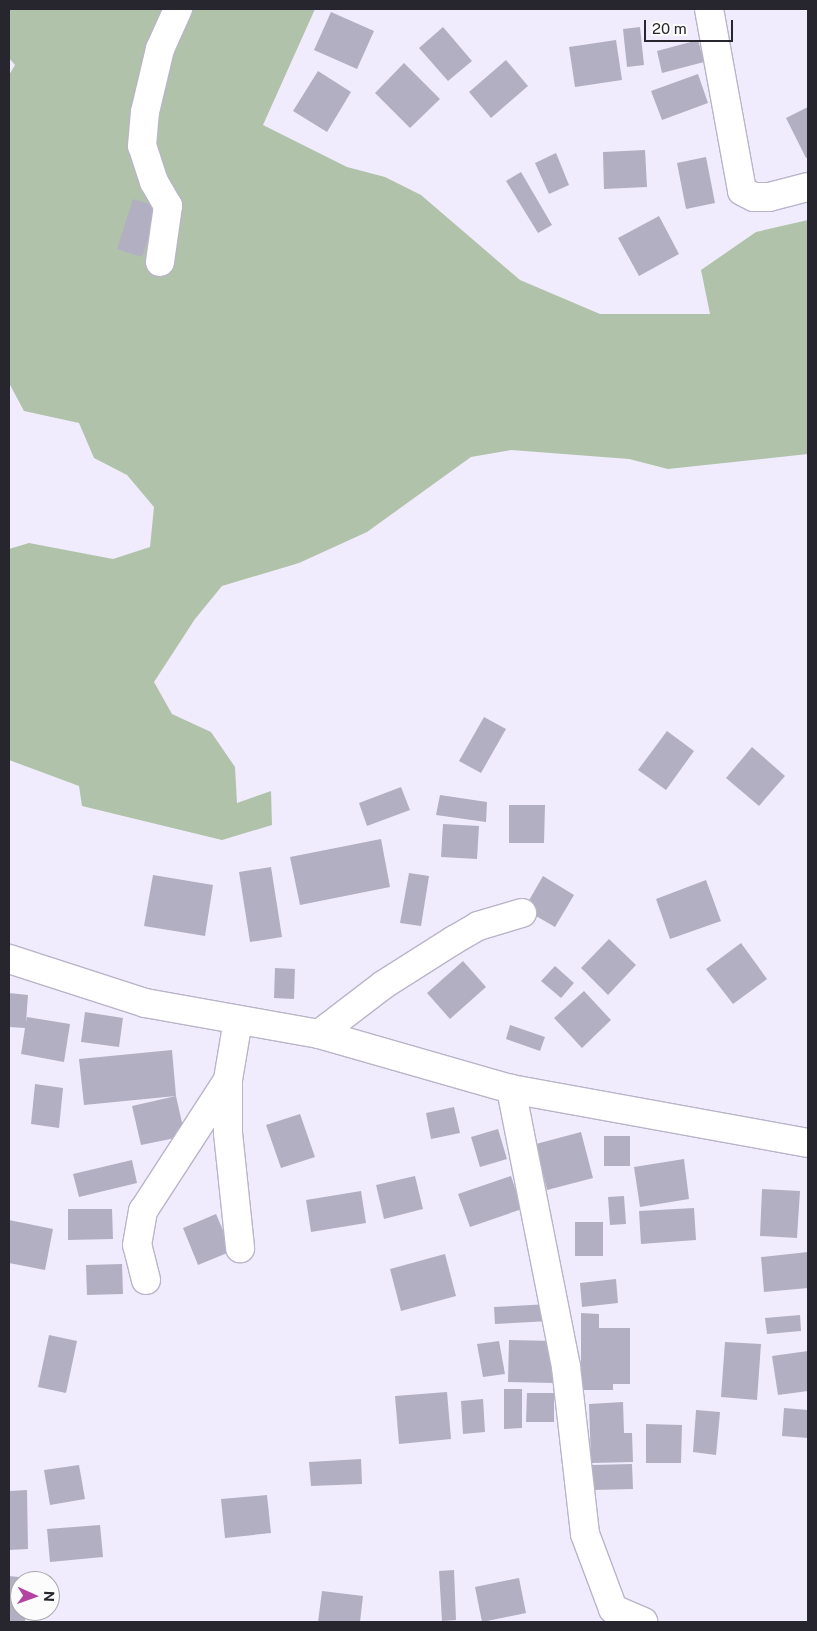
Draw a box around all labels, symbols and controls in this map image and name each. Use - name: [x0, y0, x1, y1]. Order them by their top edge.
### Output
- scale bar: [647, 10, 736, 42]
- text: 20 m: [652, 20, 687, 37]
- north arrow: [10, 1571, 60, 1621]
- text: N: [41, 1591, 57, 1602]

